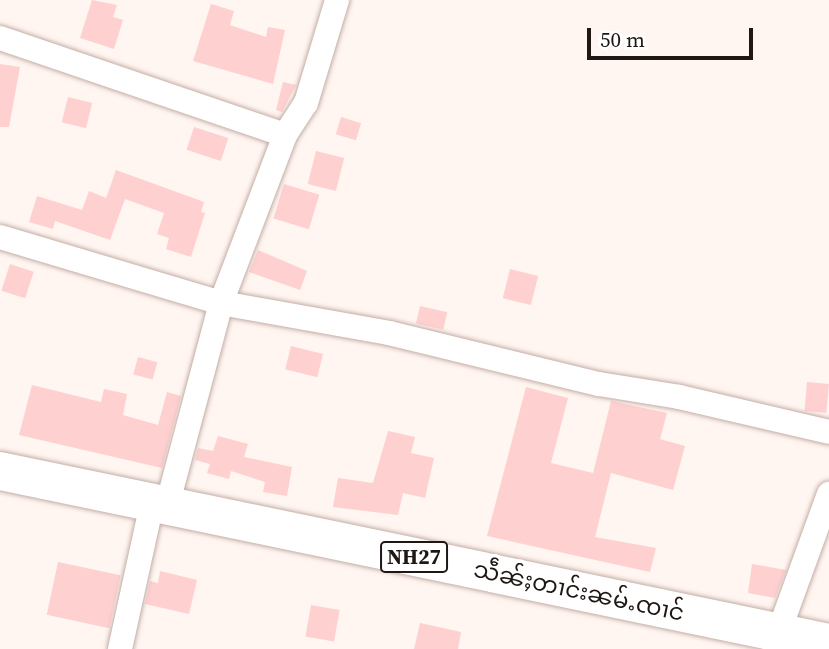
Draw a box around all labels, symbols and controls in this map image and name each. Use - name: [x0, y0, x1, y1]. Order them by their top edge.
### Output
- scale bar: [591, 14, 757, 58]
- text: 50 m: [600, 25, 645, 54]
- road number: NH27: [379, 540, 449, 574]
- street label: သဵၼ်ႈတၢင်းၼမ်ႉၸၢင်: [471, 555, 687, 627]

